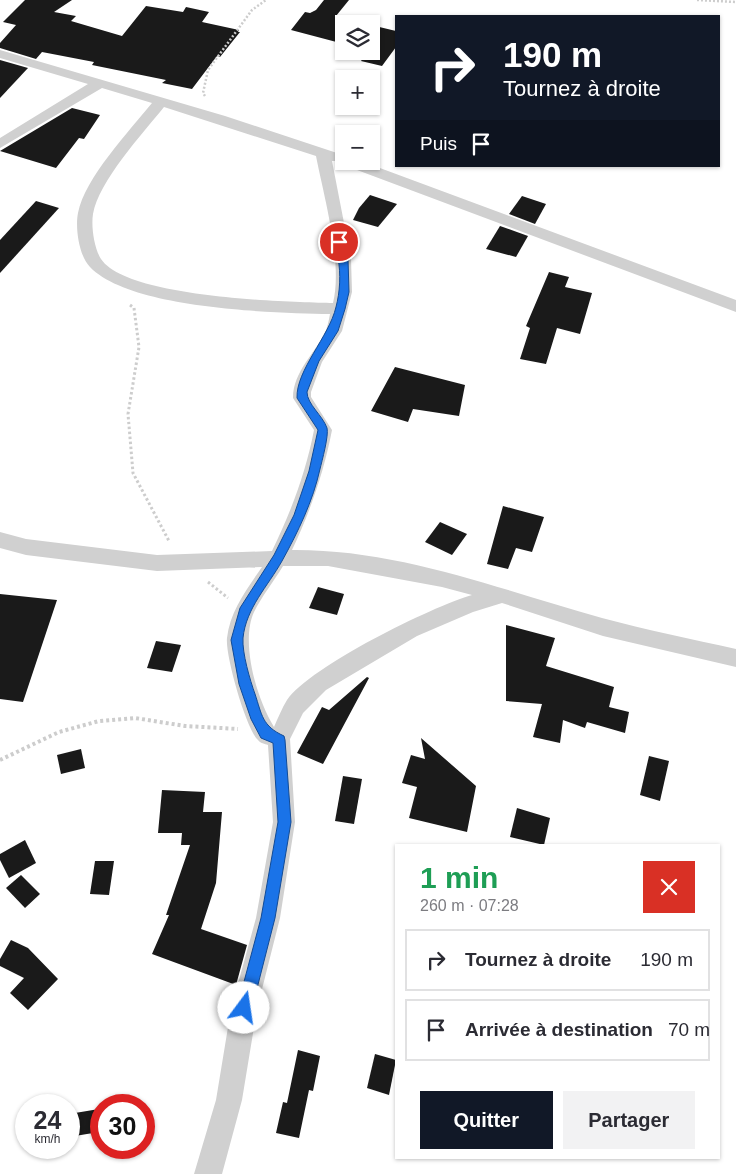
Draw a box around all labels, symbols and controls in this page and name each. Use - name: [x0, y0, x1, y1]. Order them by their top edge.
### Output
- map controls: [335, 15, 380, 170]
- button: layers: [335, 15, 380, 60]
- icon: right: [420, 35, 485, 100]
- text: 190 m: [503, 35, 602, 74]
- button: +: [335, 70, 380, 115]
- text: Tournez à droite: [503, 76, 661, 101]
- button: −: [335, 125, 380, 170]
- icon: arrive: [467, 130, 495, 158]
- text: Puis: [420, 133, 457, 154]
- pin: [318, 221, 360, 263]
- icon: arrive: [325, 228, 353, 256]
- text: 1 min: [420, 861, 498, 894]
- button: close: [643, 861, 695, 913]
- text: 260 m · 07:28: [420, 897, 519, 914]
- icon: right: [422, 946, 450, 974]
- text: Tournez à droite: [465, 949, 611, 970]
- text: 190 m: [640, 949, 693, 970]
- position arrow: [217, 981, 269, 1033]
- icon: arrive: [422, 1016, 450, 1044]
- text: Arrivée à destination: [465, 1019, 653, 1040]
- text: 70 m: [668, 1019, 710, 1040]
- button: Quitter: [420, 1091, 553, 1149]
- button: Partager: [563, 1091, 695, 1149]
- speed limit sign: 30: [90, 1094, 155, 1159]
- text: 24: [34, 1106, 61, 1134]
- text: km/h: [34, 1132, 61, 1146]

